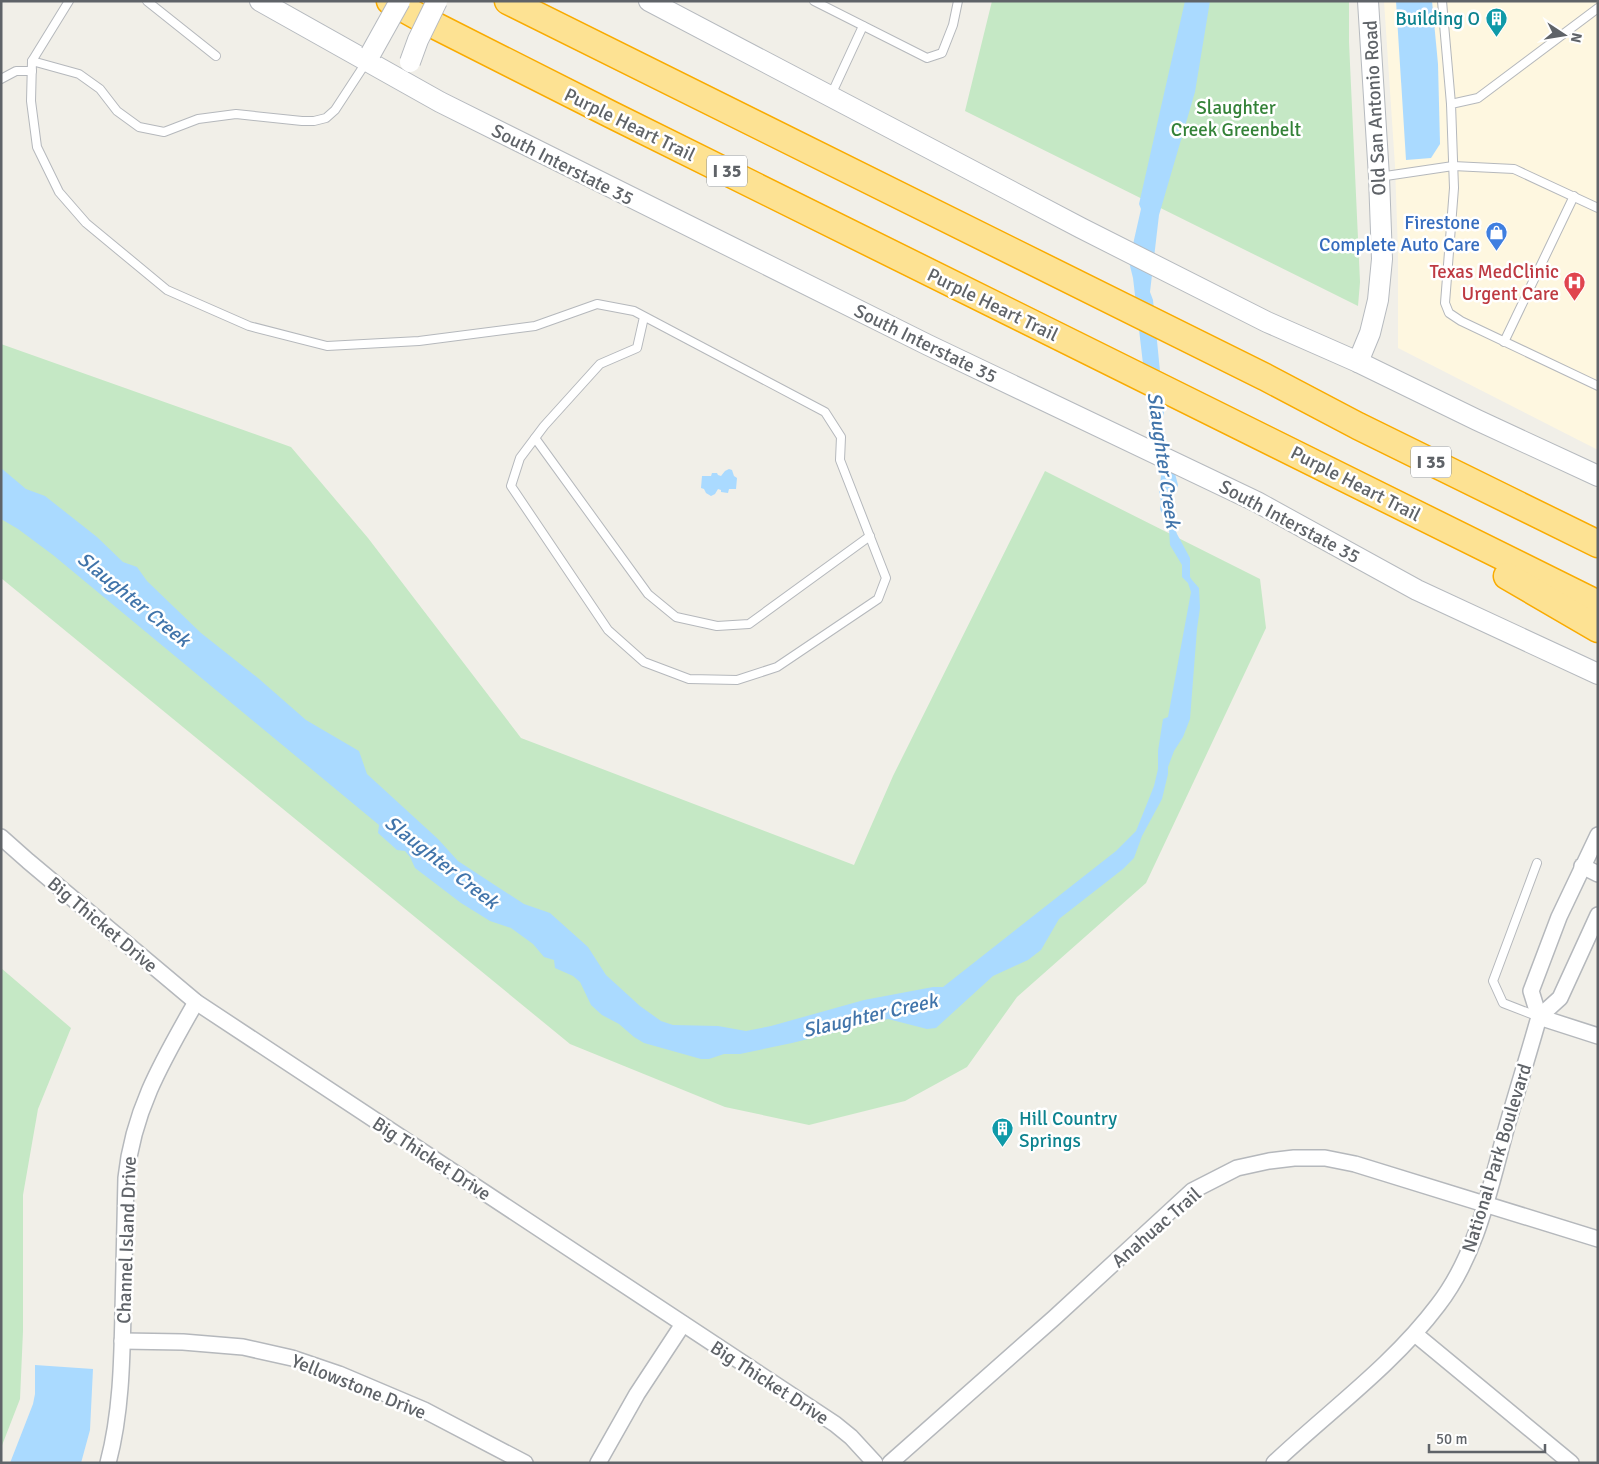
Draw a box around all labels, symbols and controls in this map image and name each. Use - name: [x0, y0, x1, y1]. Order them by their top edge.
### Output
- building icon: Building O: [1484, 6, 1508, 37]
- place label: Building O: [1395, 7, 1480, 31]
- north arrow: [1539, 10, 1589, 60]
- street label: Old San Antonio Road: [1358, 20, 1392, 196]
- text: N: [1567, 31, 1586, 44]
- street label: Purple Heart Trail: [560, 83, 699, 167]
- park label: Slaughter Creek Greenbelt: [1171, 96, 1302, 142]
- street label: South Interstate 35: [488, 119, 637, 211]
- road number: I 35: [707, 156, 747, 187]
- place label: Firestone Complete Auto Care: [1319, 211, 1480, 257]
- shop icon: Firestone Complete Auto Care: [1484, 221, 1508, 252]
- place label: Texas MedClinic Urgent Care: [1429, 260, 1559, 306]
- street label: Purple Heart Trail: [923, 263, 1062, 347]
- hospital icon: Texas MedClinic Urgent Care: [1563, 270, 1587, 301]
- street label: South Interstate 35: [850, 299, 1001, 389]
- water label: Slaughter Creek: [1142, 390, 1186, 532]
- street label: Purple Heart Trail: [1286, 441, 1425, 527]
- road number: I 35: [1411, 447, 1451, 478]
- street label: South Interstate 35: [1215, 475, 1364, 569]
- water label: Slaughter Creek: [72, 546, 196, 654]
- water label: Slaughter Creek: [380, 810, 505, 916]
- street label: Big Thicket Drive: [42, 872, 162, 978]
- water label: Slaughter Creek: [800, 987, 942, 1043]
- street label: National Park Boulevard: [1457, 1061, 1537, 1256]
- place label: Hill Country Springs: [1019, 1107, 1117, 1153]
- street label: Big Thicket Drive: [368, 1112, 495, 1206]
- building icon: Hill Country Springs: [991, 1117, 1015, 1148]
- street label: Channel Island Drive: [112, 1156, 142, 1324]
- street label: Anahuac Trail: [1107, 1182, 1206, 1273]
- street label: Big Thicket Drive: [706, 1336, 833, 1430]
- street label: Yellowstone Drive: [288, 1349, 430, 1425]
- scale bar: [1429, 1422, 1545, 1454]
- text: 50 m: [1436, 1430, 1467, 1448]

